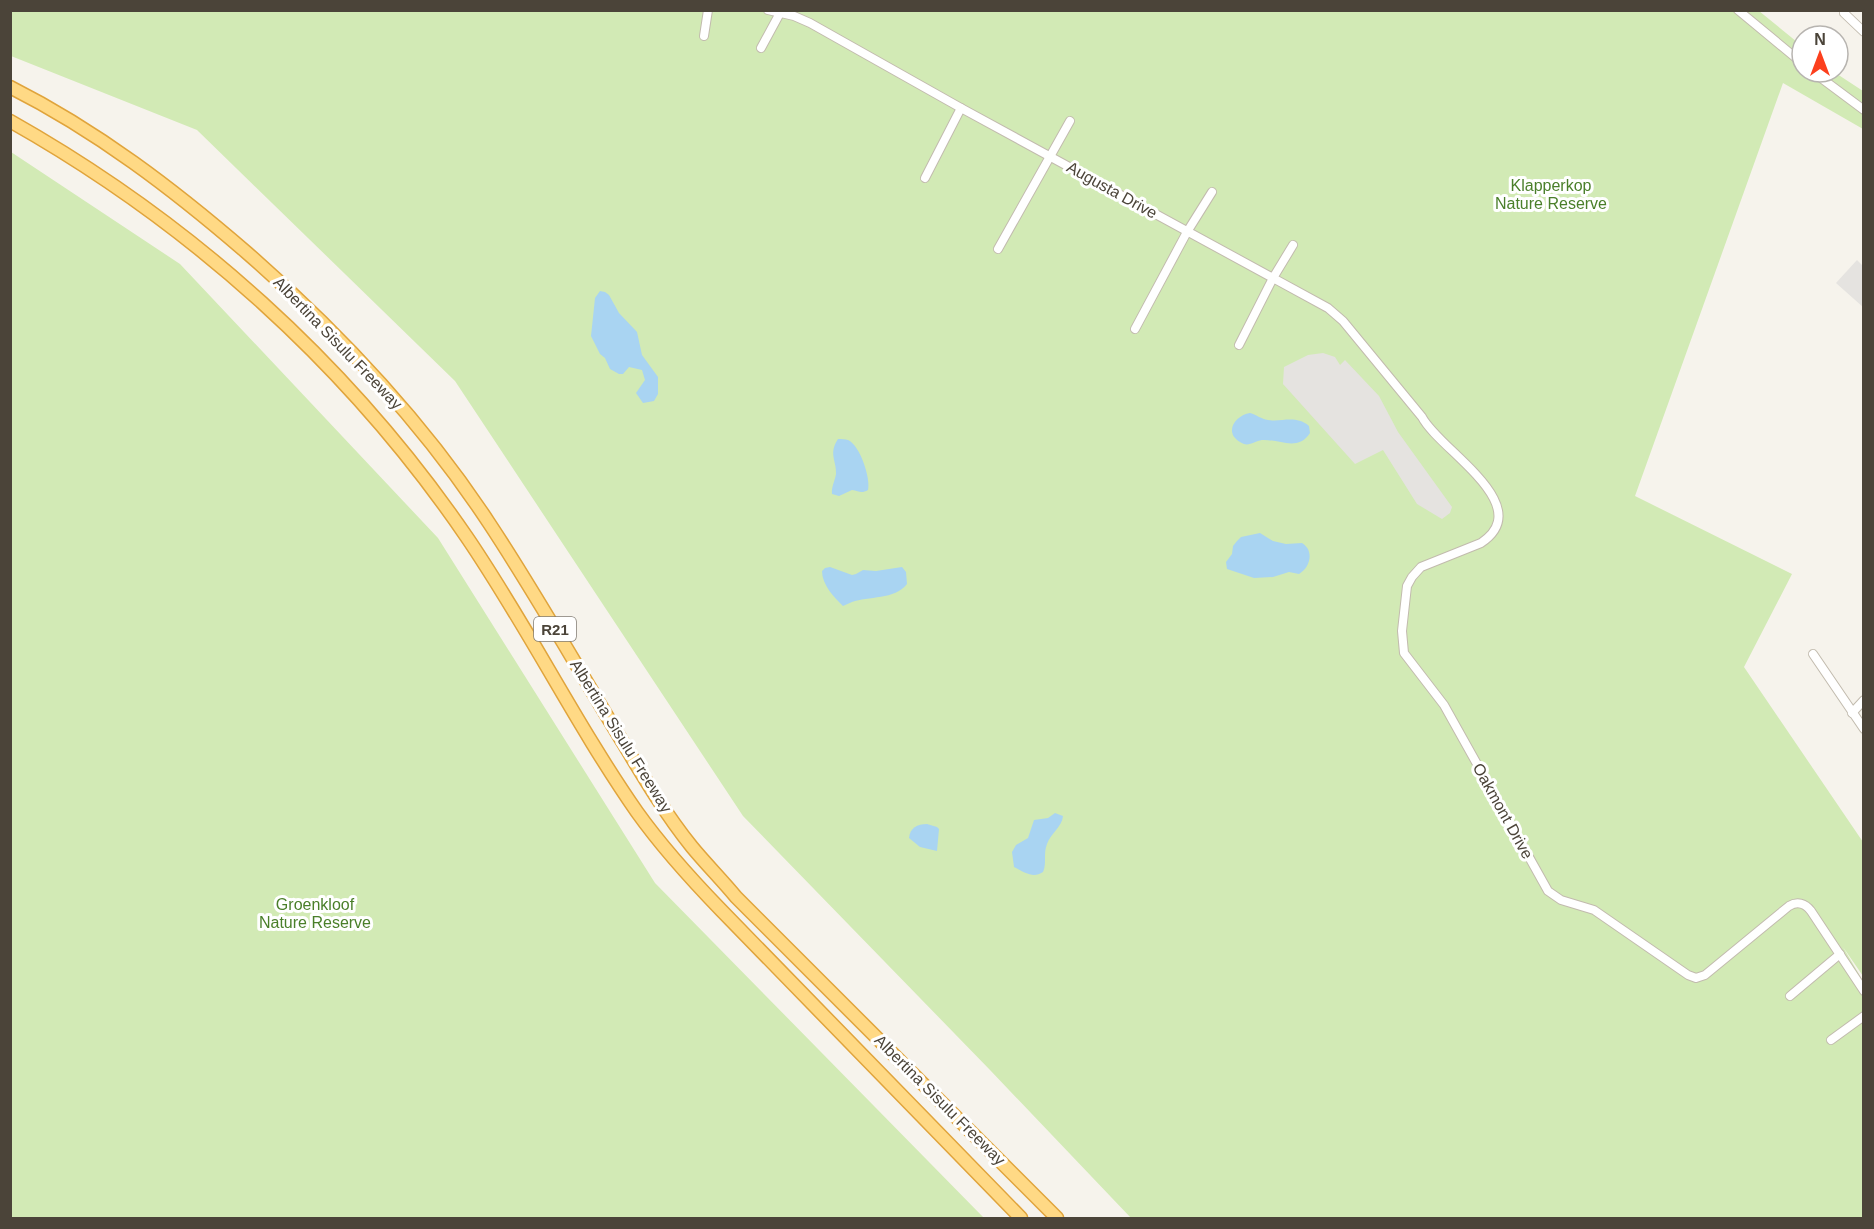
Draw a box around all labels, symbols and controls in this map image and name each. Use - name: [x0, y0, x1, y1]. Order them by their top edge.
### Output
- north arrow: [1790, 24, 1850, 84]
- text: N: [1814, 31, 1826, 48]
- street label: Augusta Drive: [1064, 158, 1160, 222]
- park label: Klapperkop Nature Reserve: [1495, 177, 1607, 212]
- street label: Albertina Sisulu Freeway: [270, 273, 406, 413]
- road number: R21: [534, 617, 576, 641]
- street label: Albertina Sisulu Freeway: [567, 656, 675, 816]
- street label: Oakmont Drive: [1470, 760, 1536, 862]
- park label: Groenkloof Nature Reserve: [259, 896, 371, 931]
- street label: Albertina Sisulu Freeway: [871, 1031, 1009, 1169]

